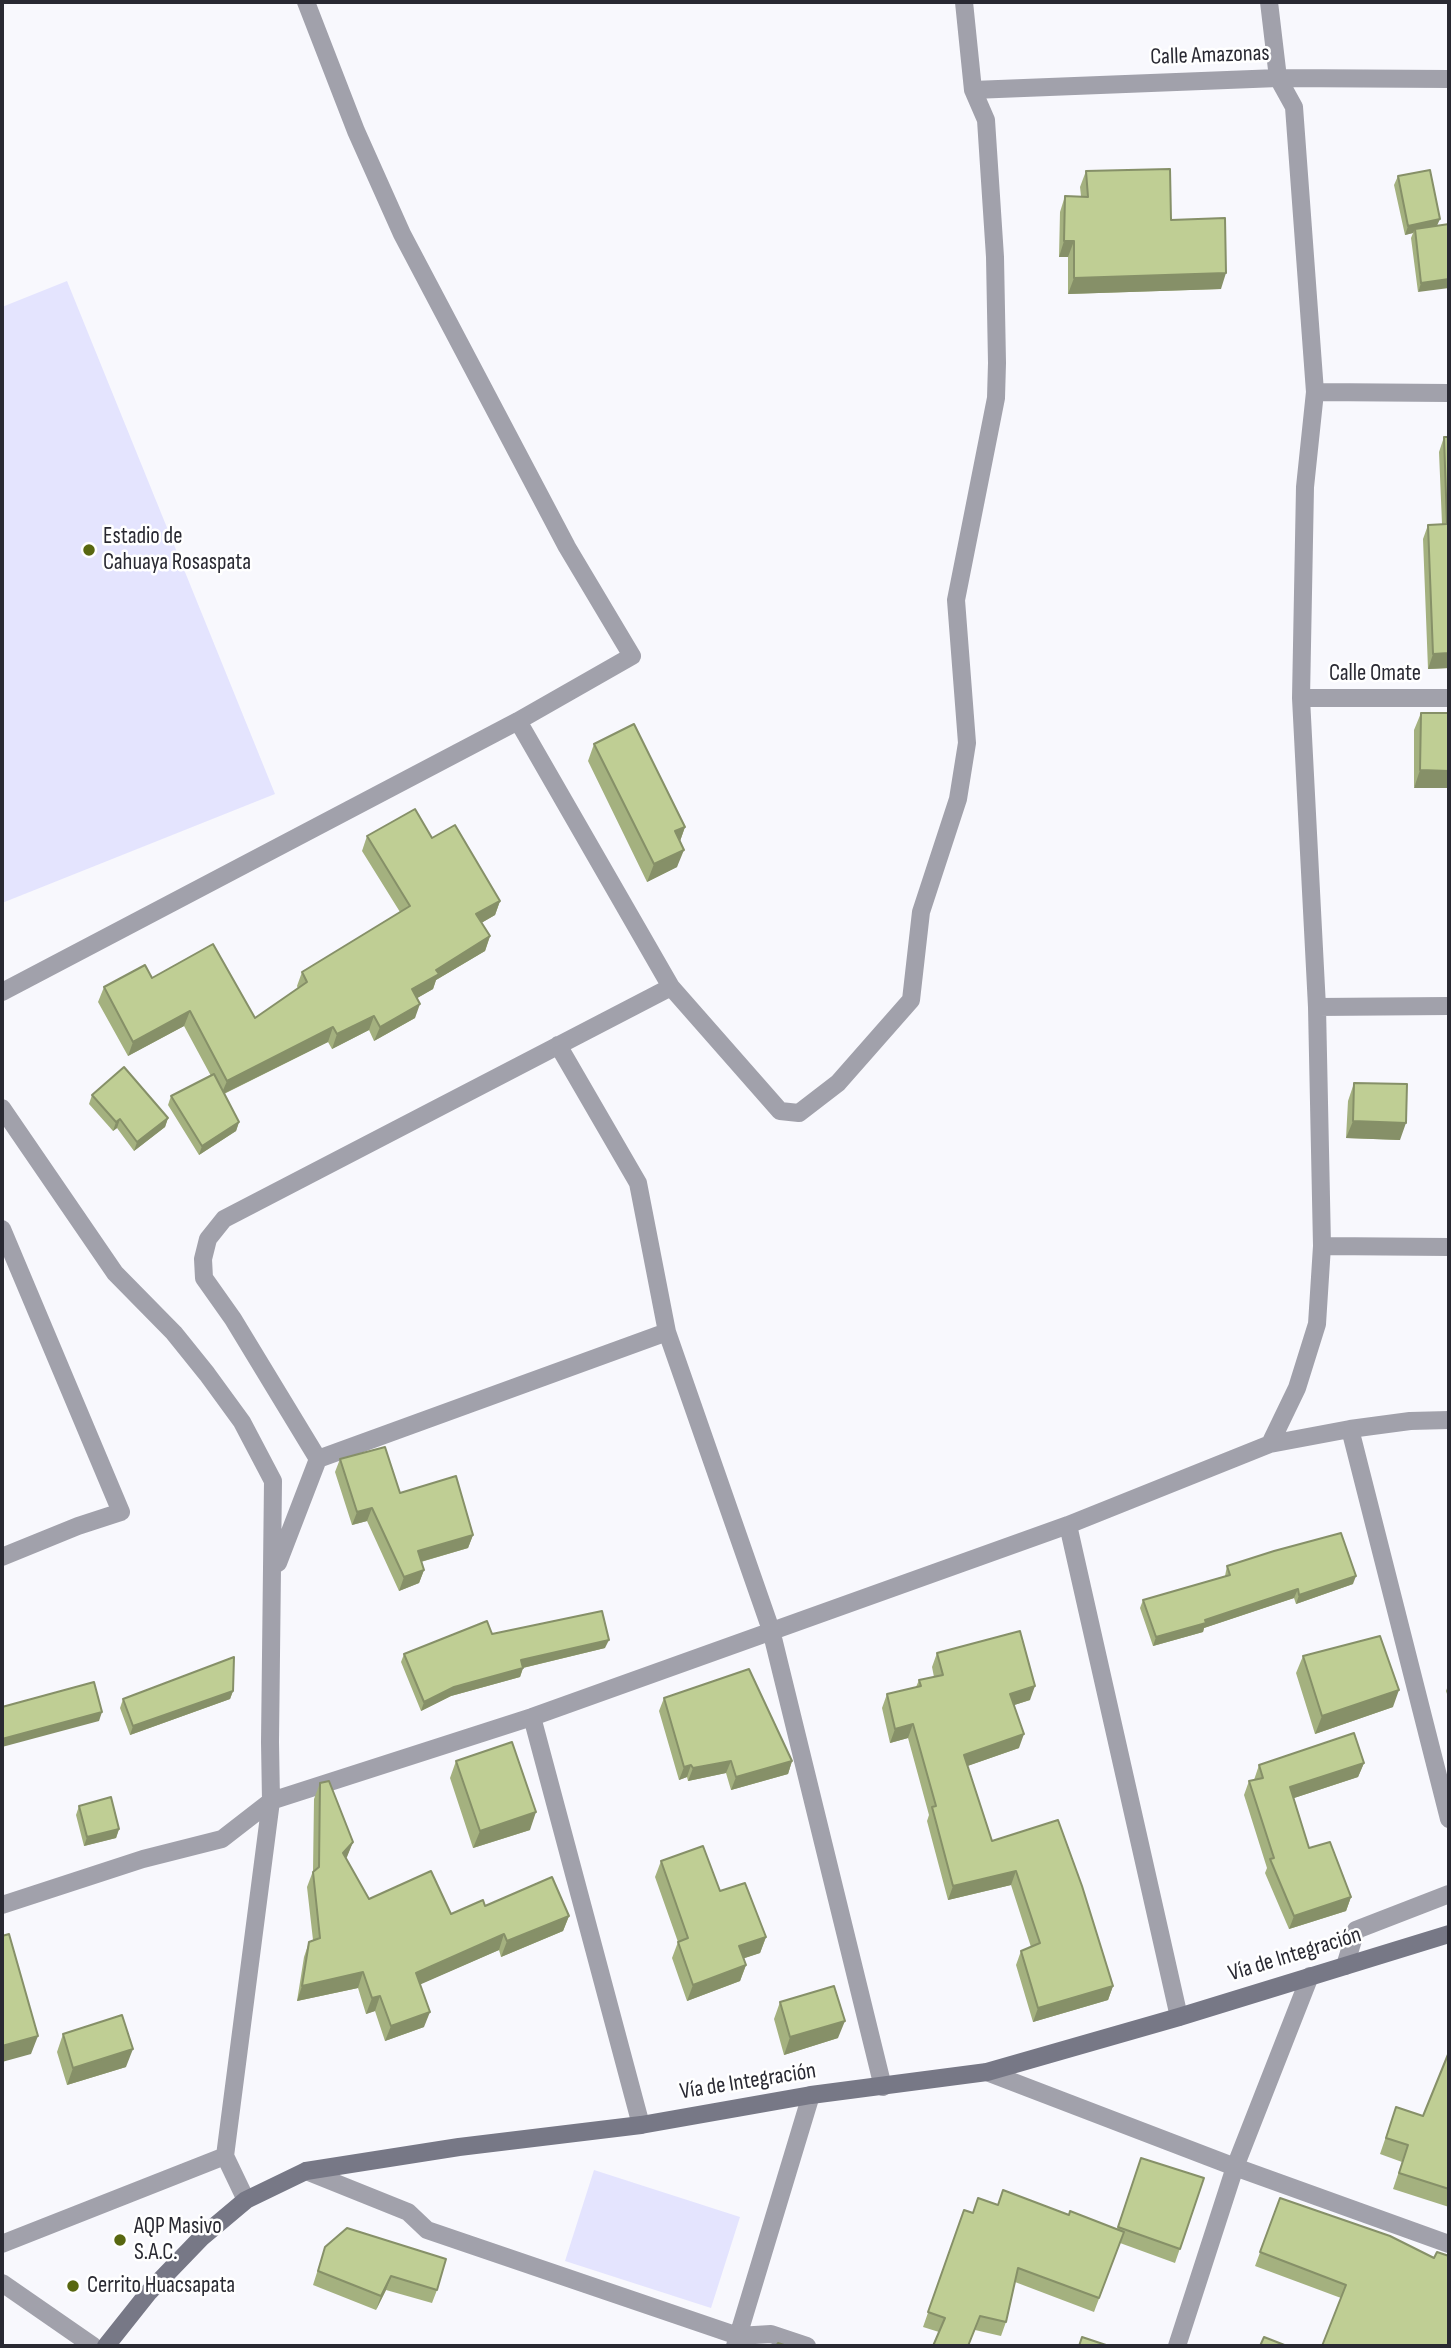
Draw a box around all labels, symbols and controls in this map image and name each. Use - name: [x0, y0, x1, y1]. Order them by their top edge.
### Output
- street label: Calle Amazonas: [1150, 40, 1270, 72]
- place label: Estadio de Cahuaya Rosaspata: [103, 523, 251, 577]
- marker: Estadio de Cahuaya Rosaspata: [81, 542, 97, 558]
- street label: Calle Omate: [1329, 660, 1421, 688]
- street label: Vía de Integración: [1225, 1922, 1365, 1988]
- street label: Vía de Integración: [678, 2058, 818, 2106]
- place label: AQP Masivo S.A.C.: [134, 2213, 222, 2267]
- marker: AQP Masivo S.A.C.: [112, 2232, 128, 2248]
- place label: Cerrito Huacsapata: [87, 2272, 235, 2300]
- marker: Cerrito Huacsapata: [65, 2278, 81, 2294]

